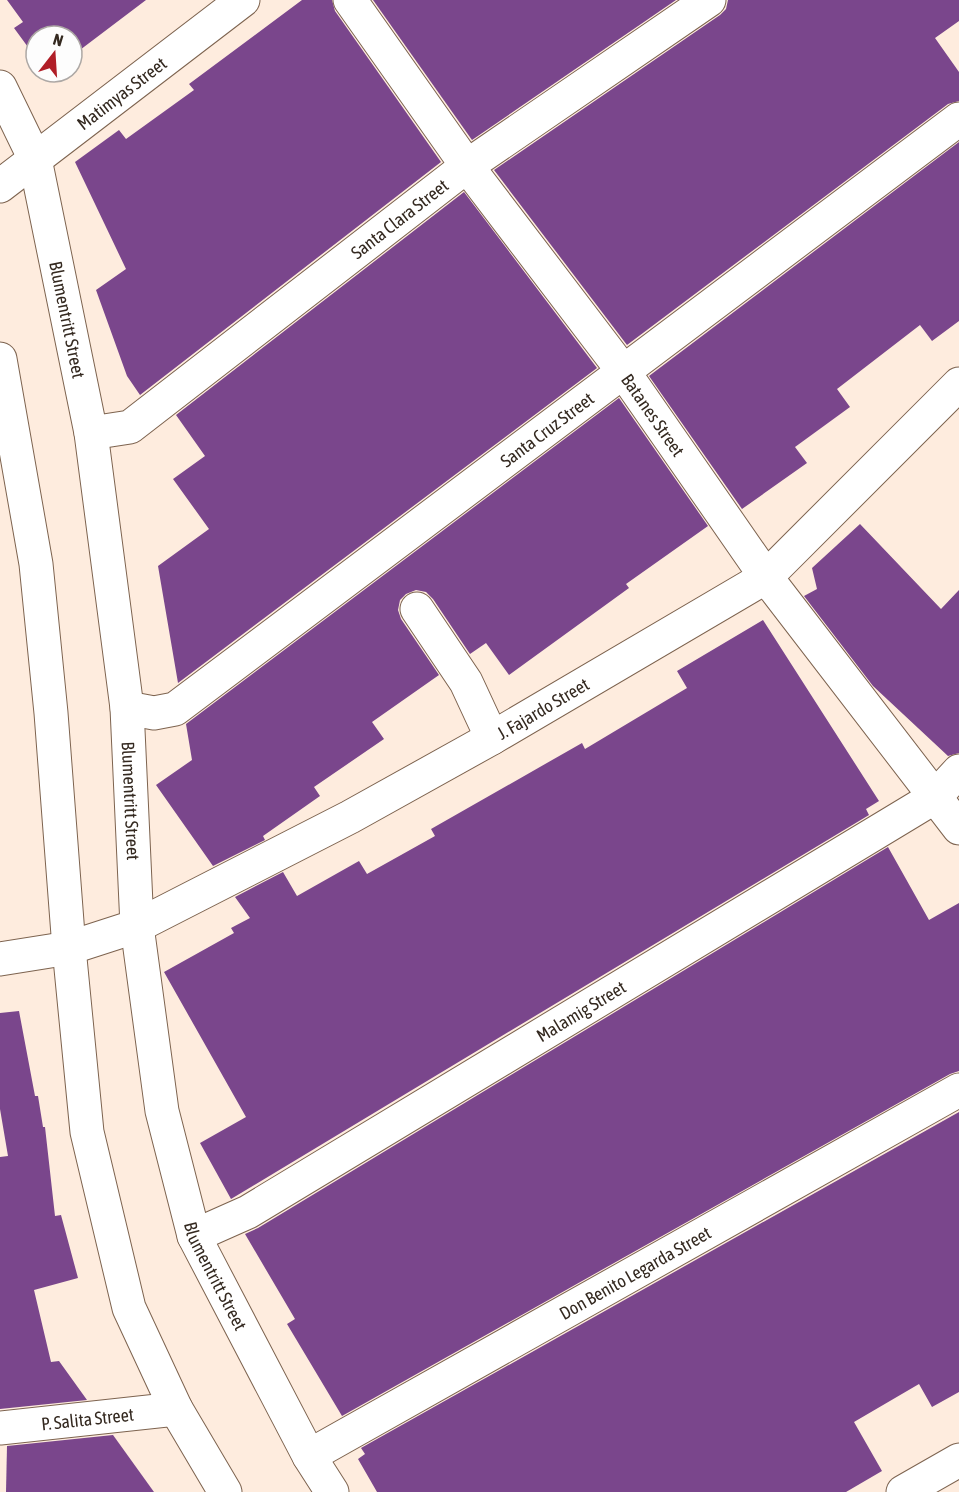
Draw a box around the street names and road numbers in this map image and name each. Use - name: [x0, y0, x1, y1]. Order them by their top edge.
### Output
- street label: Matimyas Street: [73, 52, 170, 134]
- street label: Santa Clara Street: [346, 174, 452, 263]
- street label: Blumentritt Street: [46, 259, 90, 380]
- street label: Batanes Street: [617, 369, 689, 460]
- street label: Santa Cruz Street: [496, 387, 597, 471]
- street label: J. Fajardo Street: [493, 673, 593, 743]
- street label: Blumentritt Street: [118, 741, 144, 861]
- street label: Malamig Street: [532, 976, 629, 1046]
- street label: Blumentritt Street: [180, 1219, 252, 1333]
- street label: Don Benito Legarda Street: [555, 1222, 714, 1323]
- street label: P. Salita Street: [40, 1403, 135, 1434]

